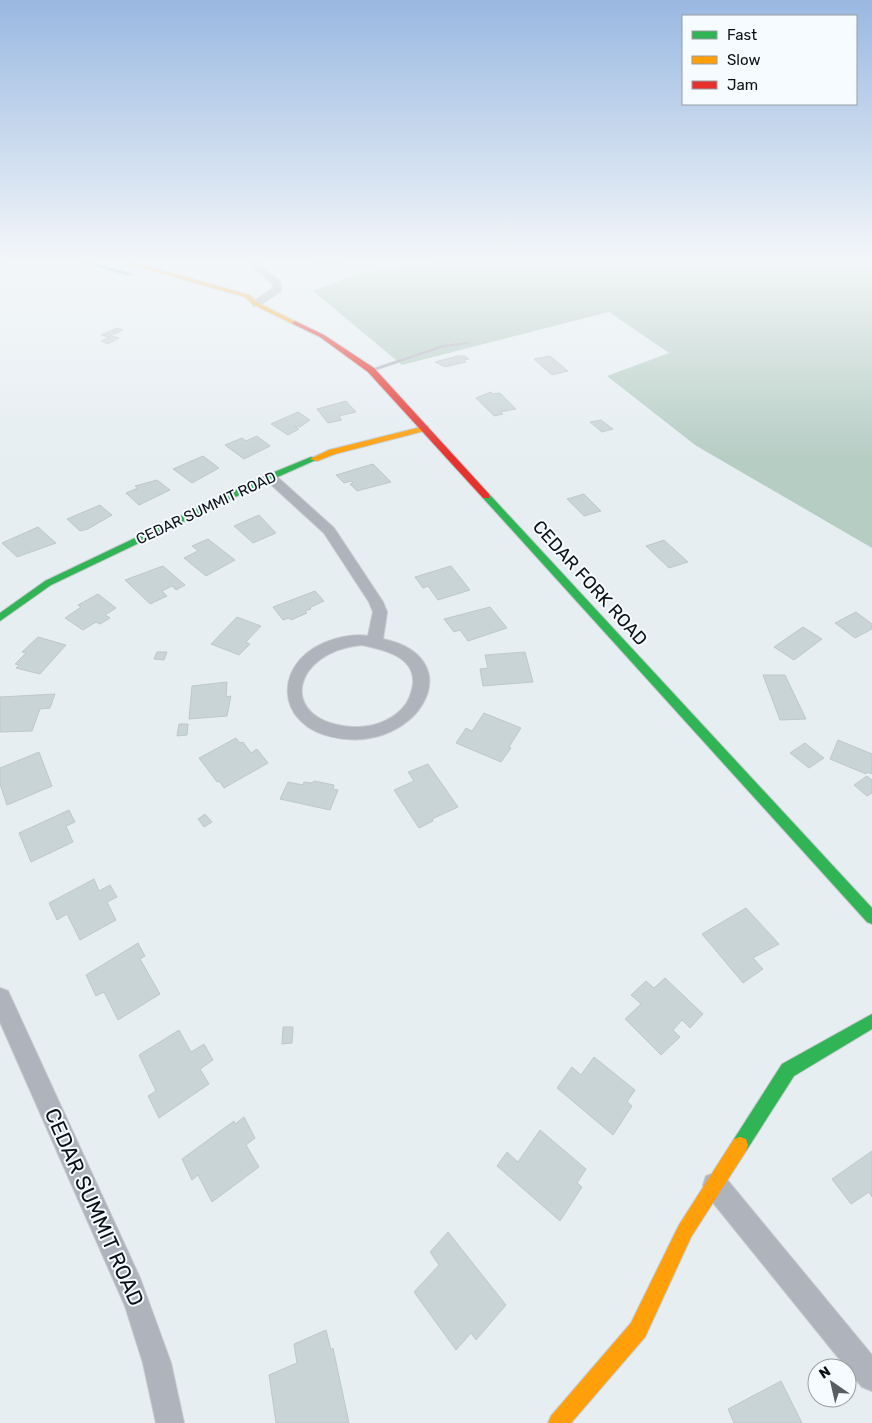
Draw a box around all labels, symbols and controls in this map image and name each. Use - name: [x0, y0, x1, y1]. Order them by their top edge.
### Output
- legend: [682, 15, 857, 105]
- text: Fast: [727, 26, 757, 44]
- text: Slow: [727, 51, 760, 69]
- text: Jam: [727, 76, 758, 94]
- street label: CEDAR SUMMIT ROAD: [133, 468, 279, 548]
- street label: CEDAR FORK ROAD: [528, 516, 652, 650]
- street label: CEDAR SUMMIT ROAD: [40, 1104, 149, 1310]
- north arrow: [807, 1358, 857, 1408]
- text: N: [816, 1363, 834, 1383]

